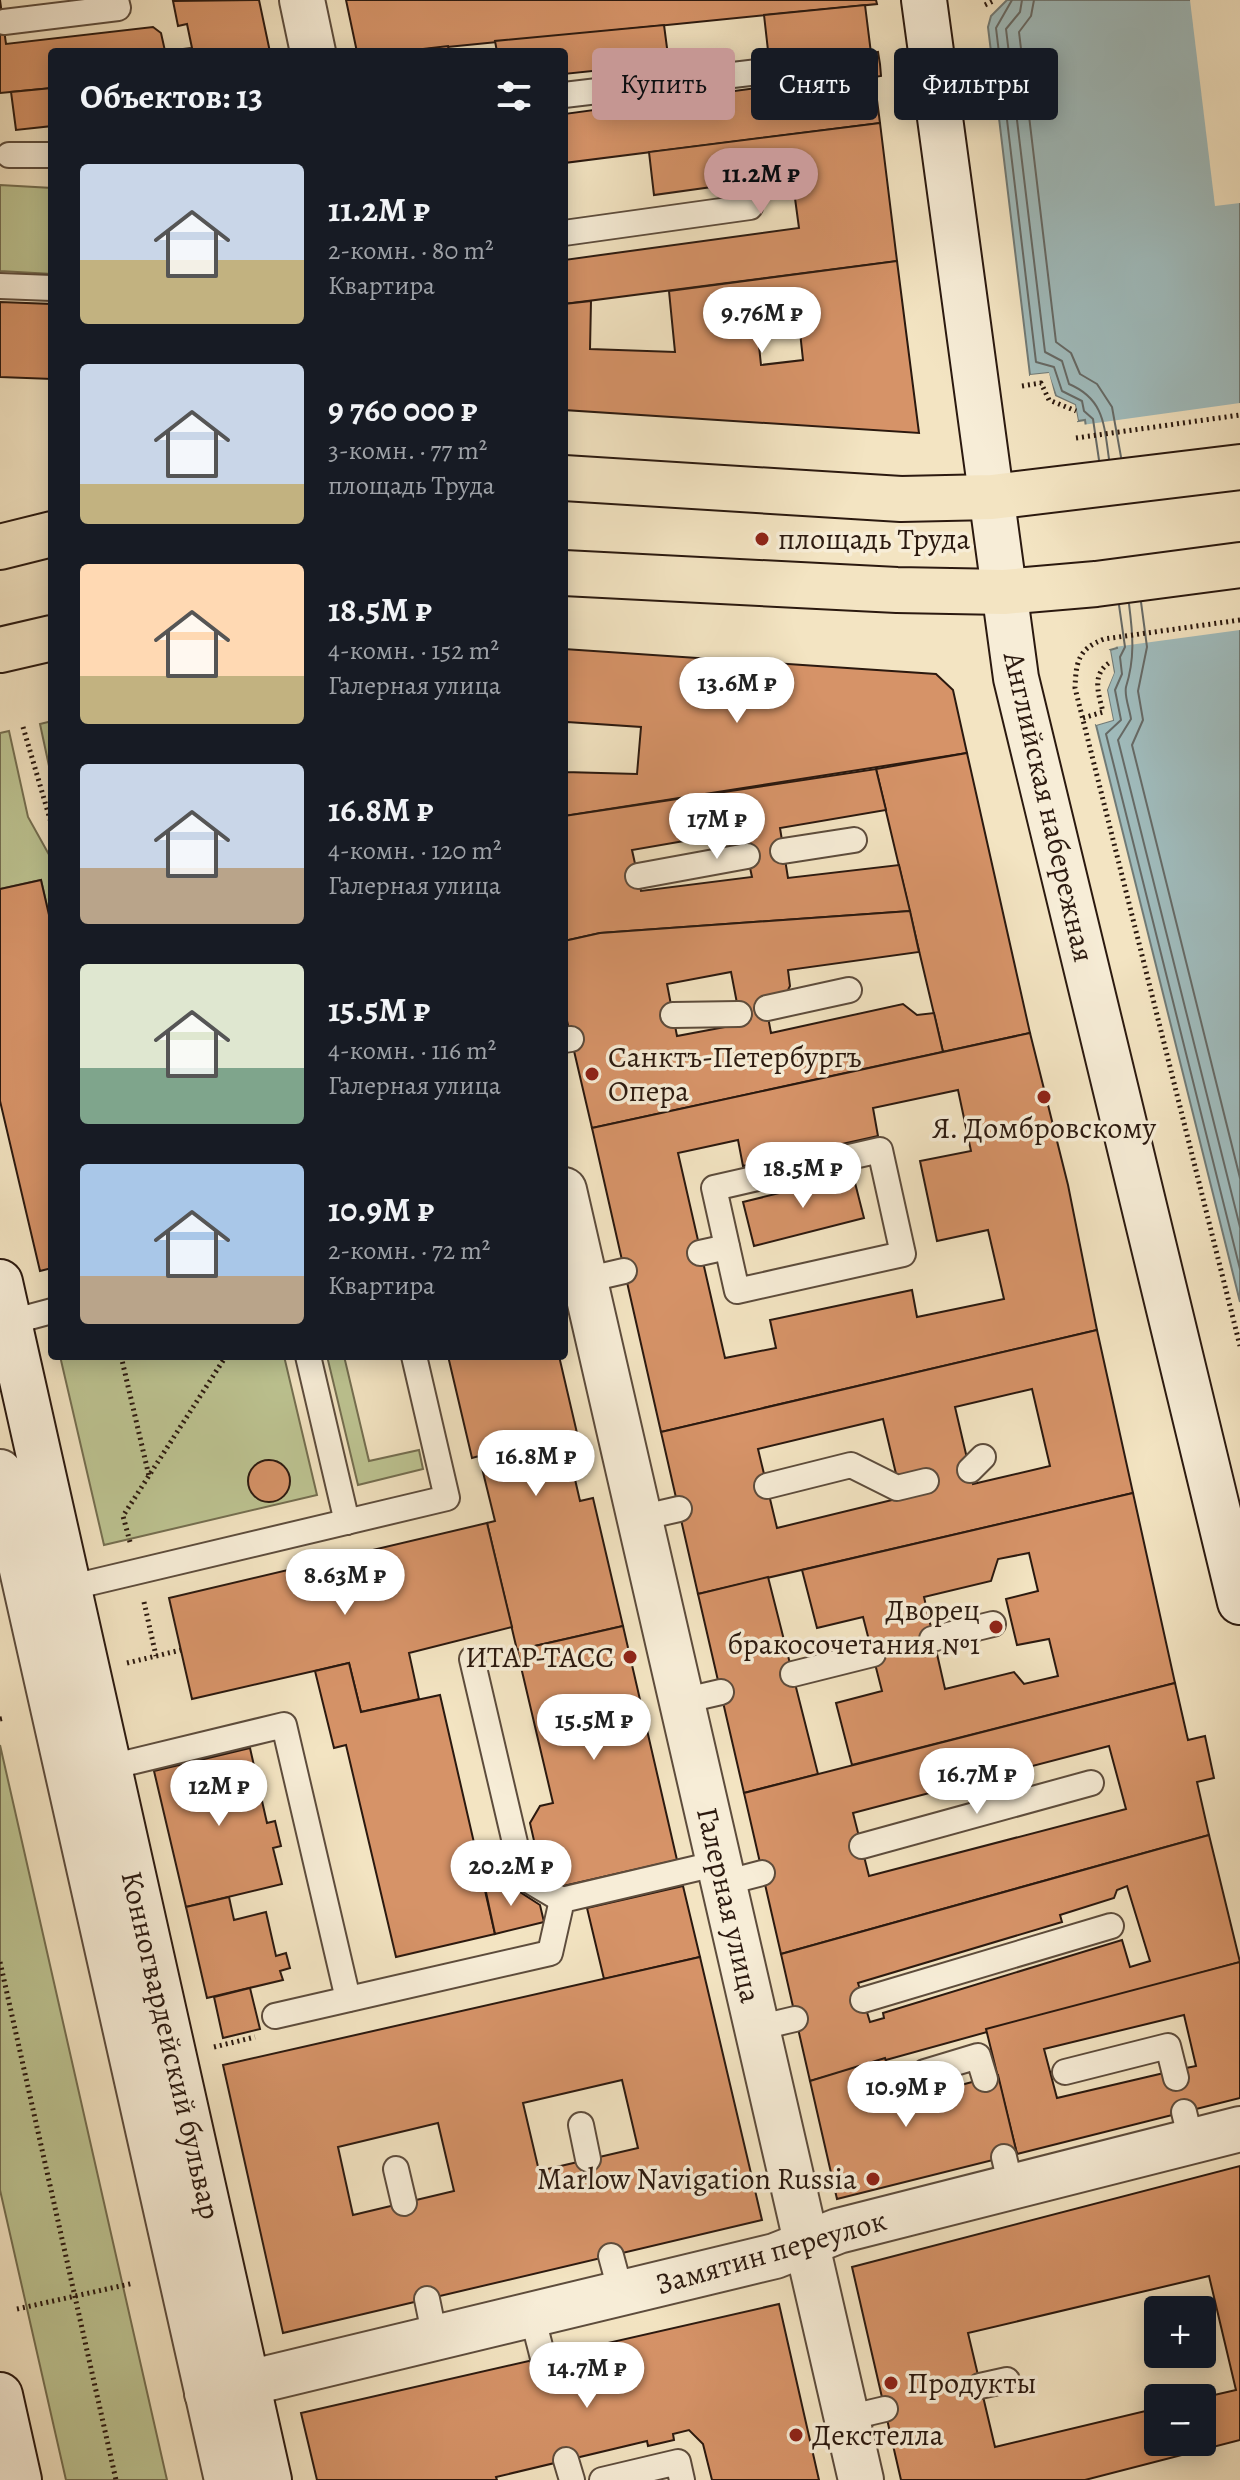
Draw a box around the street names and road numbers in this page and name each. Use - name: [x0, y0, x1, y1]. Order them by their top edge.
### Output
- street label: Английская набережная: [994, 647, 1104, 966]
- street label: Галерная улица: [687, 1803, 771, 2007]
- street label: Конногвардейский бульвар: [111, 1867, 231, 2223]
- street label: Замятин переулок: [651, 2200, 891, 2304]

